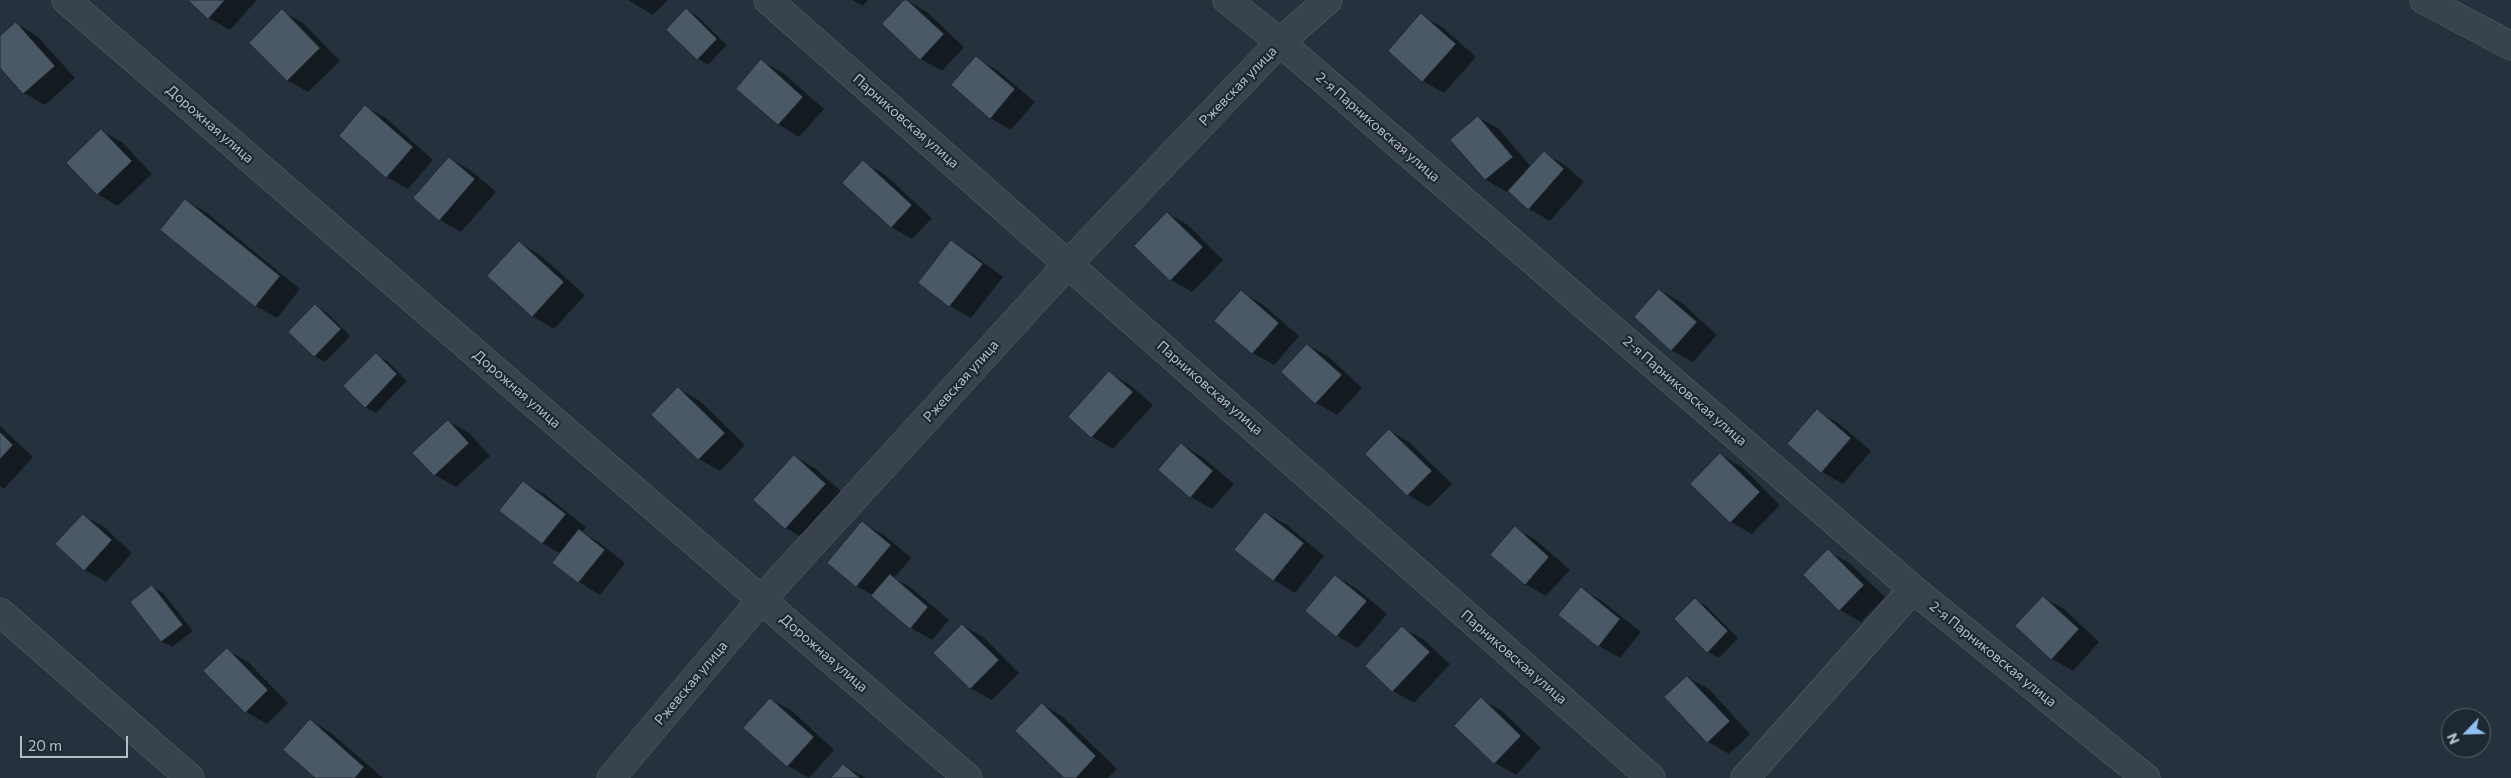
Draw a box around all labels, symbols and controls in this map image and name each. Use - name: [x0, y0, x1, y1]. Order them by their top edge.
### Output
- street label: Ржевская улица: [1196, 43, 1280, 129]
- street label: 2-я Парниковская улица: [1313, 69, 1443, 185]
- street label: Парниковская улица: [850, 70, 962, 172]
- street label: Дорожная улица: [163, 82, 257, 166]
- street label: 2-я Парниковская улица: [1620, 333, 1750, 449]
- street label: Ржевская улица: [920, 337, 1002, 425]
- street label: Парниковская улица: [1154, 337, 1266, 439]
- street label: Дорожная улица: [470, 347, 564, 431]
- street label: 2-я Парниковская улица: [1926, 598, 2060, 710]
- street label: Парниковская улица: [1458, 606, 1570, 708]
- street label: Дорожная улица: [777, 611, 871, 695]
- street label: Ржевская улица: [651, 638, 731, 728]
- north arrow: [2441, 708, 2491, 758]
- scale bar: [22, 726, 130, 758]
- text: N: [2443, 731, 2463, 747]
- text: 20 m: [28, 736, 62, 754]

